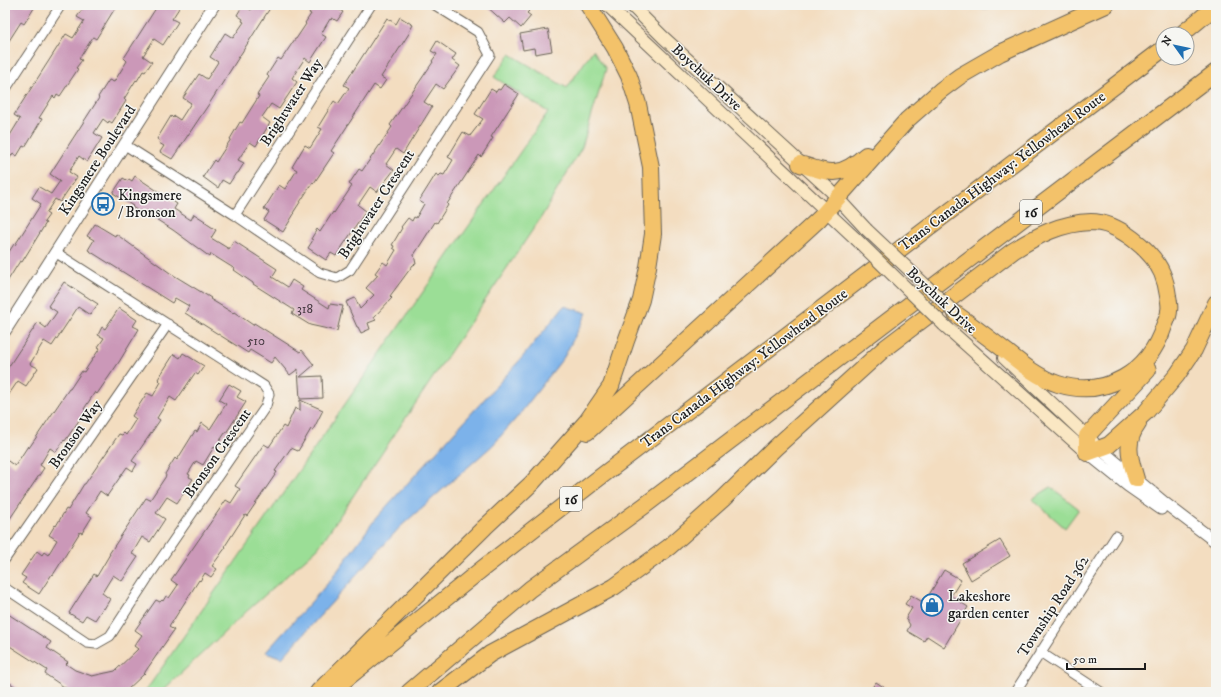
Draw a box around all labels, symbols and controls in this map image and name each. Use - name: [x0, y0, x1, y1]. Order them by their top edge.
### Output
- north arrow: [1155, 26, 1195, 66]
- text: N: [1159, 33, 1176, 49]
- street label: Boychuk Drive: [668, 40, 746, 115]
- street label: Brightwater Way: [256, 54, 327, 150]
- street label: Trans Canada Highway: Yellowhead Route: [895, 87, 1109, 255]
- street label: Kingsmere Boulevard: [55, 101, 140, 219]
- street label: Brightwater Crescent: [334, 146, 419, 262]
- place label: Kingsmere / Bronson: [118, 186, 182, 222]
- bus stop icon: Kingsmere / Bronson: [90, 191, 116, 217]
- road number: 16: [1020, 200, 1042, 224]
- street label: Boychuk Drive: [903, 263, 981, 338]
- street label: Trans Canada Highway: Yellowhead Route: [637, 284, 851, 452]
- house number: 318: [297, 301, 313, 317]
- house number: 510: [247, 333, 265, 349]
- street label: Bronson Way: [45, 395, 107, 472]
- street label: Bronson Crescent: [179, 405, 256, 502]
- road number: 16: [560, 487, 582, 511]
- street label: Township Road 362: [1014, 552, 1094, 661]
- place label: Lakeshore garden center: [948, 587, 1029, 623]
- shop icon: Lakeshore garden center: [919, 592, 945, 618]
- scale bar: [1067, 645, 1145, 671]
- text: 50 m: [1073, 652, 1097, 667]

